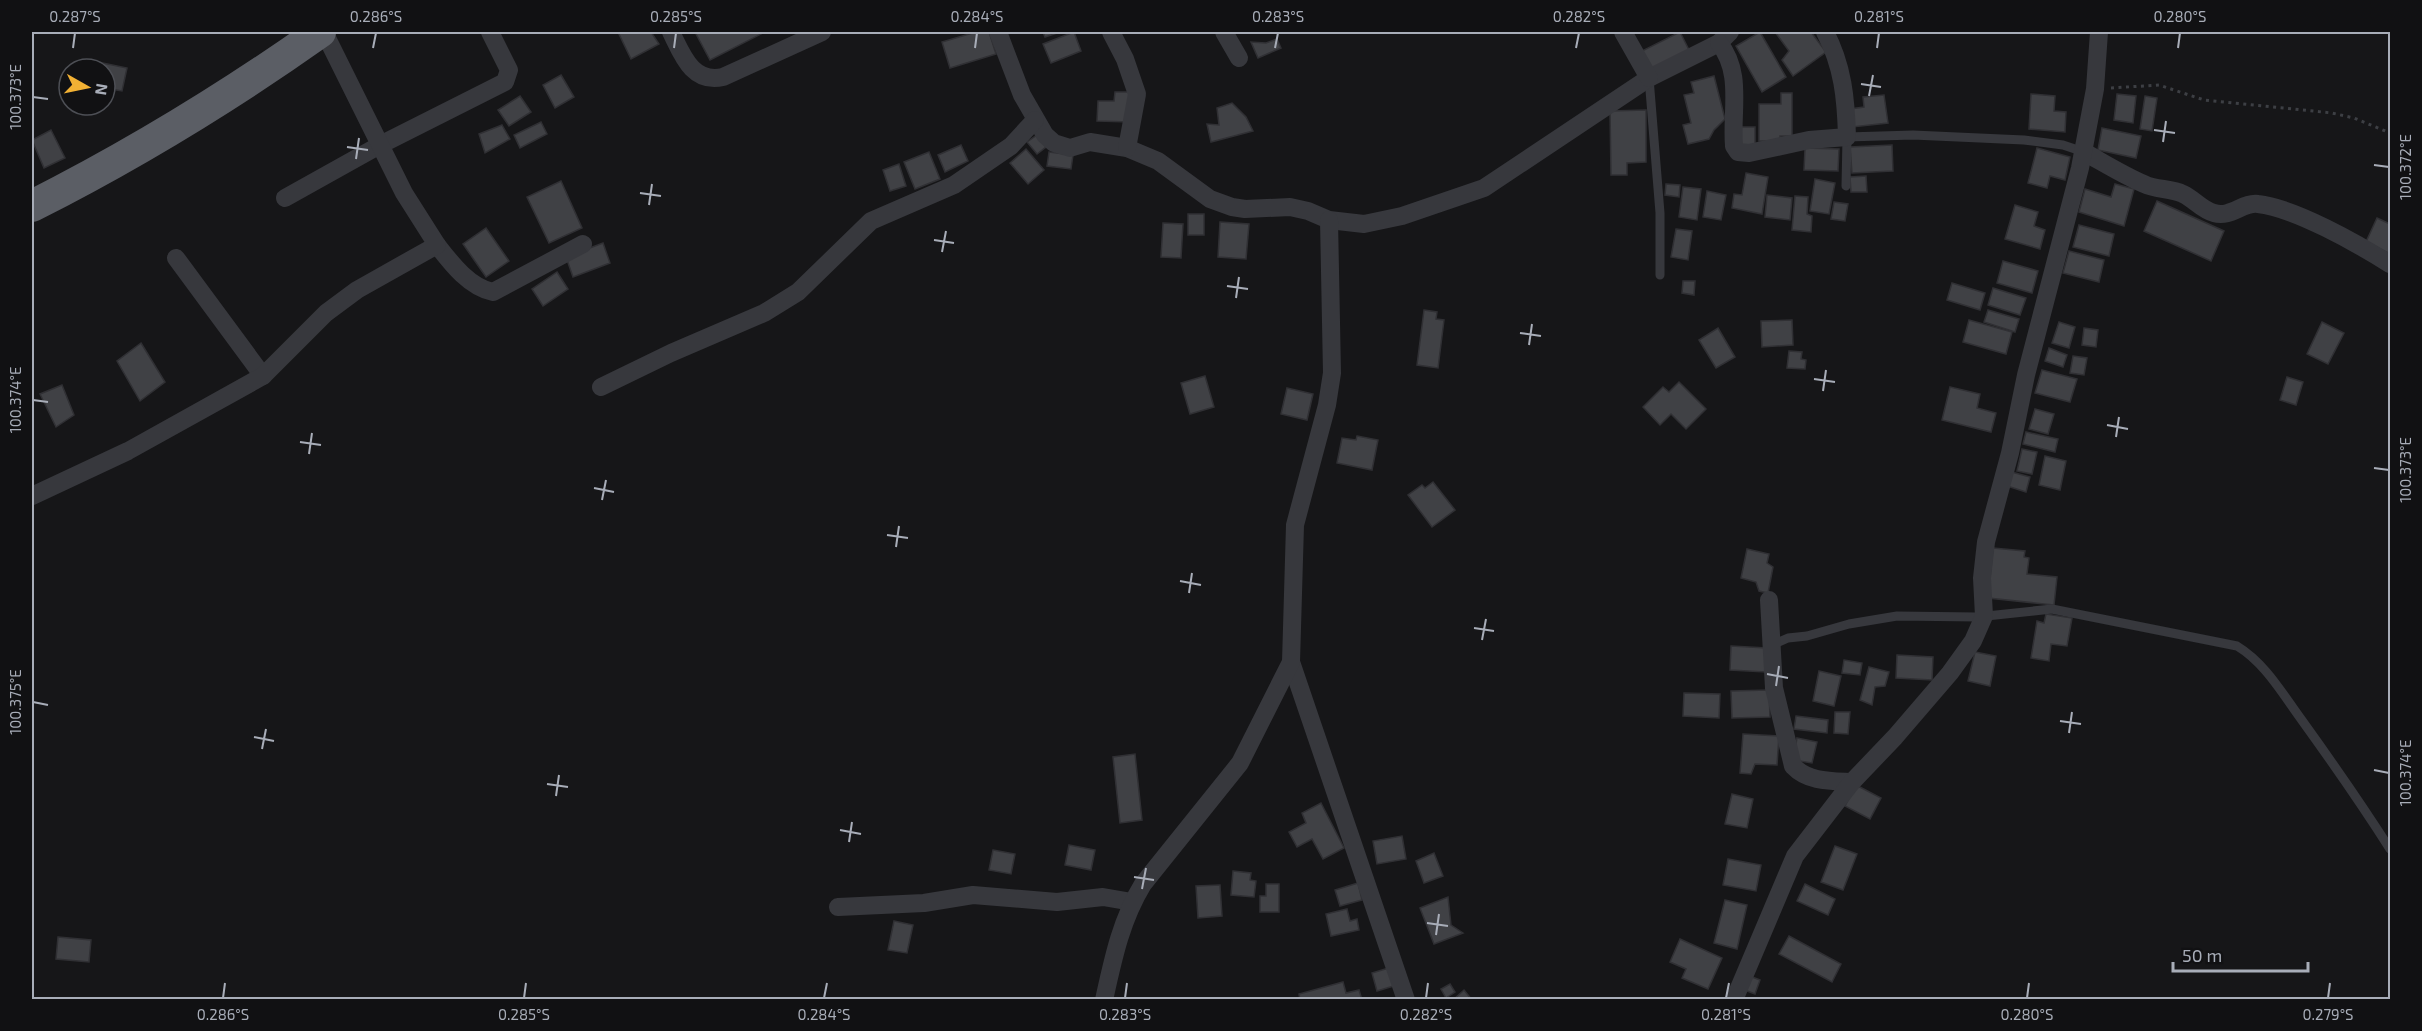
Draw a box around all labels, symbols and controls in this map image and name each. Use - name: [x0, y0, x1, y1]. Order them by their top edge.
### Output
- text: 0.287°S: [49, 7, 101, 25]
- text: 0.286°S: [350, 7, 402, 25]
- text: 0.285°S: [650, 7, 702, 25]
- text: 0.284°S: [950, 7, 1004, 25]
- text: 0.283°S: [1252, 7, 1304, 25]
- text: 0.282°S: [1553, 7, 1605, 25]
- text: 0.281°S: [1854, 7, 1904, 25]
- text: 0.280°S: [2154, 7, 2206, 25]
- north arrow: [57, 57, 117, 117]
- text: 100.373°E: [6, 64, 24, 130]
- text: N: [92, 82, 113, 97]
- text: 100.372°E: [2396, 134, 2414, 200]
- text: 100.374°E: [6, 367, 24, 433]
- text: 100.373°E: [2396, 437, 2414, 503]
- text: 100.375°E: [6, 669, 24, 735]
- text: 100.374°E: [2396, 740, 2414, 806]
- scale bar: [2173, 935, 2308, 973]
- text: 50 m: [2182, 944, 2222, 966]
- text: 0.286°S: [197, 1005, 249, 1023]
- text: 0.285°S: [498, 1005, 550, 1023]
- text: 0.284°S: [797, 1005, 851, 1023]
- text: 0.283°S: [1099, 1005, 1151, 1023]
- text: 0.282°S: [1400, 1005, 1452, 1023]
- text: 0.281°S: [1701, 1005, 1751, 1023]
- text: 0.280°S: [2001, 1005, 2053, 1023]
- text: 0.279°S: [2302, 1005, 2354, 1023]

